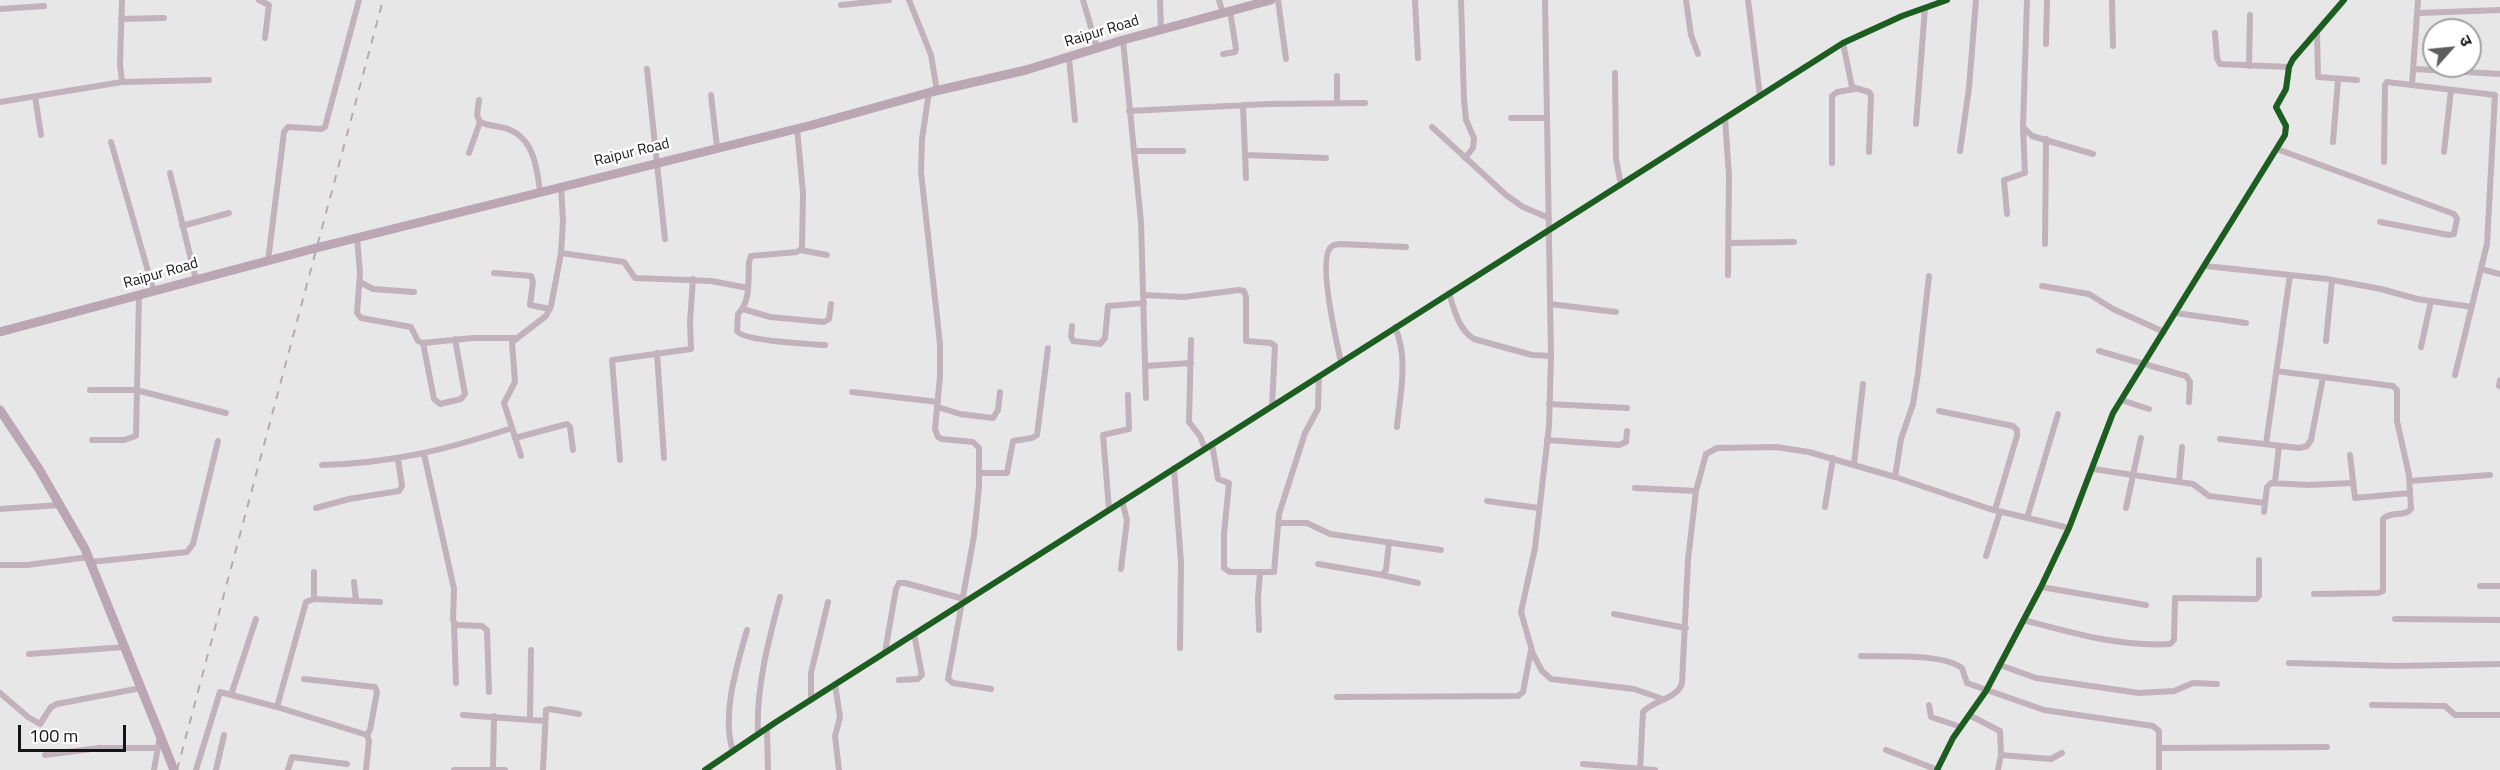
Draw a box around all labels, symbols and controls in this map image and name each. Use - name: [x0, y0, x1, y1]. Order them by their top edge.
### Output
- street label: Raipur Road: [1063, 12, 1141, 52]
- north arrow: [2422, 18, 2482, 78]
- text: उ: [2453, 31, 2479, 50]
- street label: Raipur Road: [593, 135, 671, 171]
- street label: Raipur Road: [122, 255, 200, 293]
- scale bar: [21, 713, 129, 751]
- text: 100 m: [29, 722, 78, 749]

